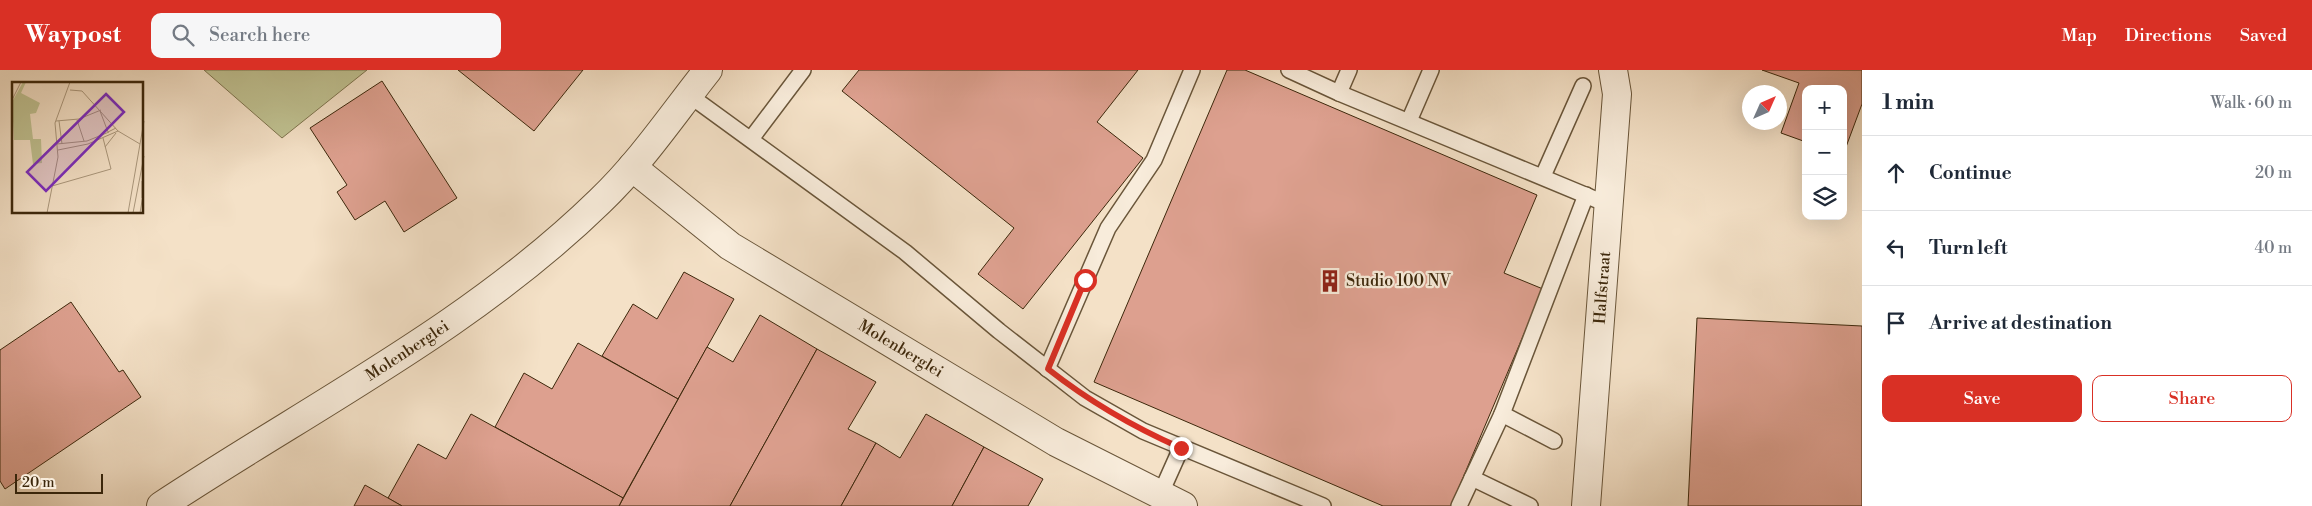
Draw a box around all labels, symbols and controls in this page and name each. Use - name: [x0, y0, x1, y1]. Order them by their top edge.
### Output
- search box: [151, 13, 501, 58]
- text: Waypost: [25, 20, 121, 50]
- icon: search: [169, 21, 197, 49]
- text: Search here: [209, 23, 310, 47]
- text: Map: [2061, 24, 2097, 47]
- text: Directions: [2125, 24, 2212, 47]
- text: Saved: [2240, 24, 2287, 47]
- inset map: [12, 82, 144, 214]
- north arrow: [1742, 85, 1787, 130]
- map controls: [1802, 85, 1847, 220]
- button: +: [1802, 85, 1847, 130]
- text: 1 min: [1882, 90, 1934, 116]
- text: Walk · 60 m: [2210, 93, 2292, 113]
- button: −: [1802, 130, 1847, 175]
- icon: ahead: [1882, 159, 1910, 187]
- text: Continue: [1929, 161, 2012, 185]
- text: 20 m: [2255, 163, 2292, 183]
- button: layers: [1802, 175, 1847, 220]
- icon: left: [1882, 234, 1910, 262]
- text: Turn left: [1929, 236, 2008, 260]
- text: 40 m: [2255, 238, 2292, 258]
- street label: Halfstraat: [1590, 250, 1615, 325]
- building icon: Studio 100 NV: [1317, 268, 1343, 294]
- route start: [1074, 269, 1097, 292]
- place label: Studio 100 NV: [1346, 271, 1451, 291]
- icon: arrive: [1882, 309, 1910, 337]
- text: Arrive at destination: [1929, 311, 2112, 335]
- street label: Molenberglei: [854, 315, 947, 382]
- street label: Molenberglei: [362, 316, 453, 385]
- button: Save: [1882, 375, 2082, 422]
- button: Share: [2092, 375, 2292, 422]
- route end: [1170, 437, 1193, 460]
- scale bar: [15, 471, 102, 494]
- text: 20 m: [22, 474, 54, 492]

